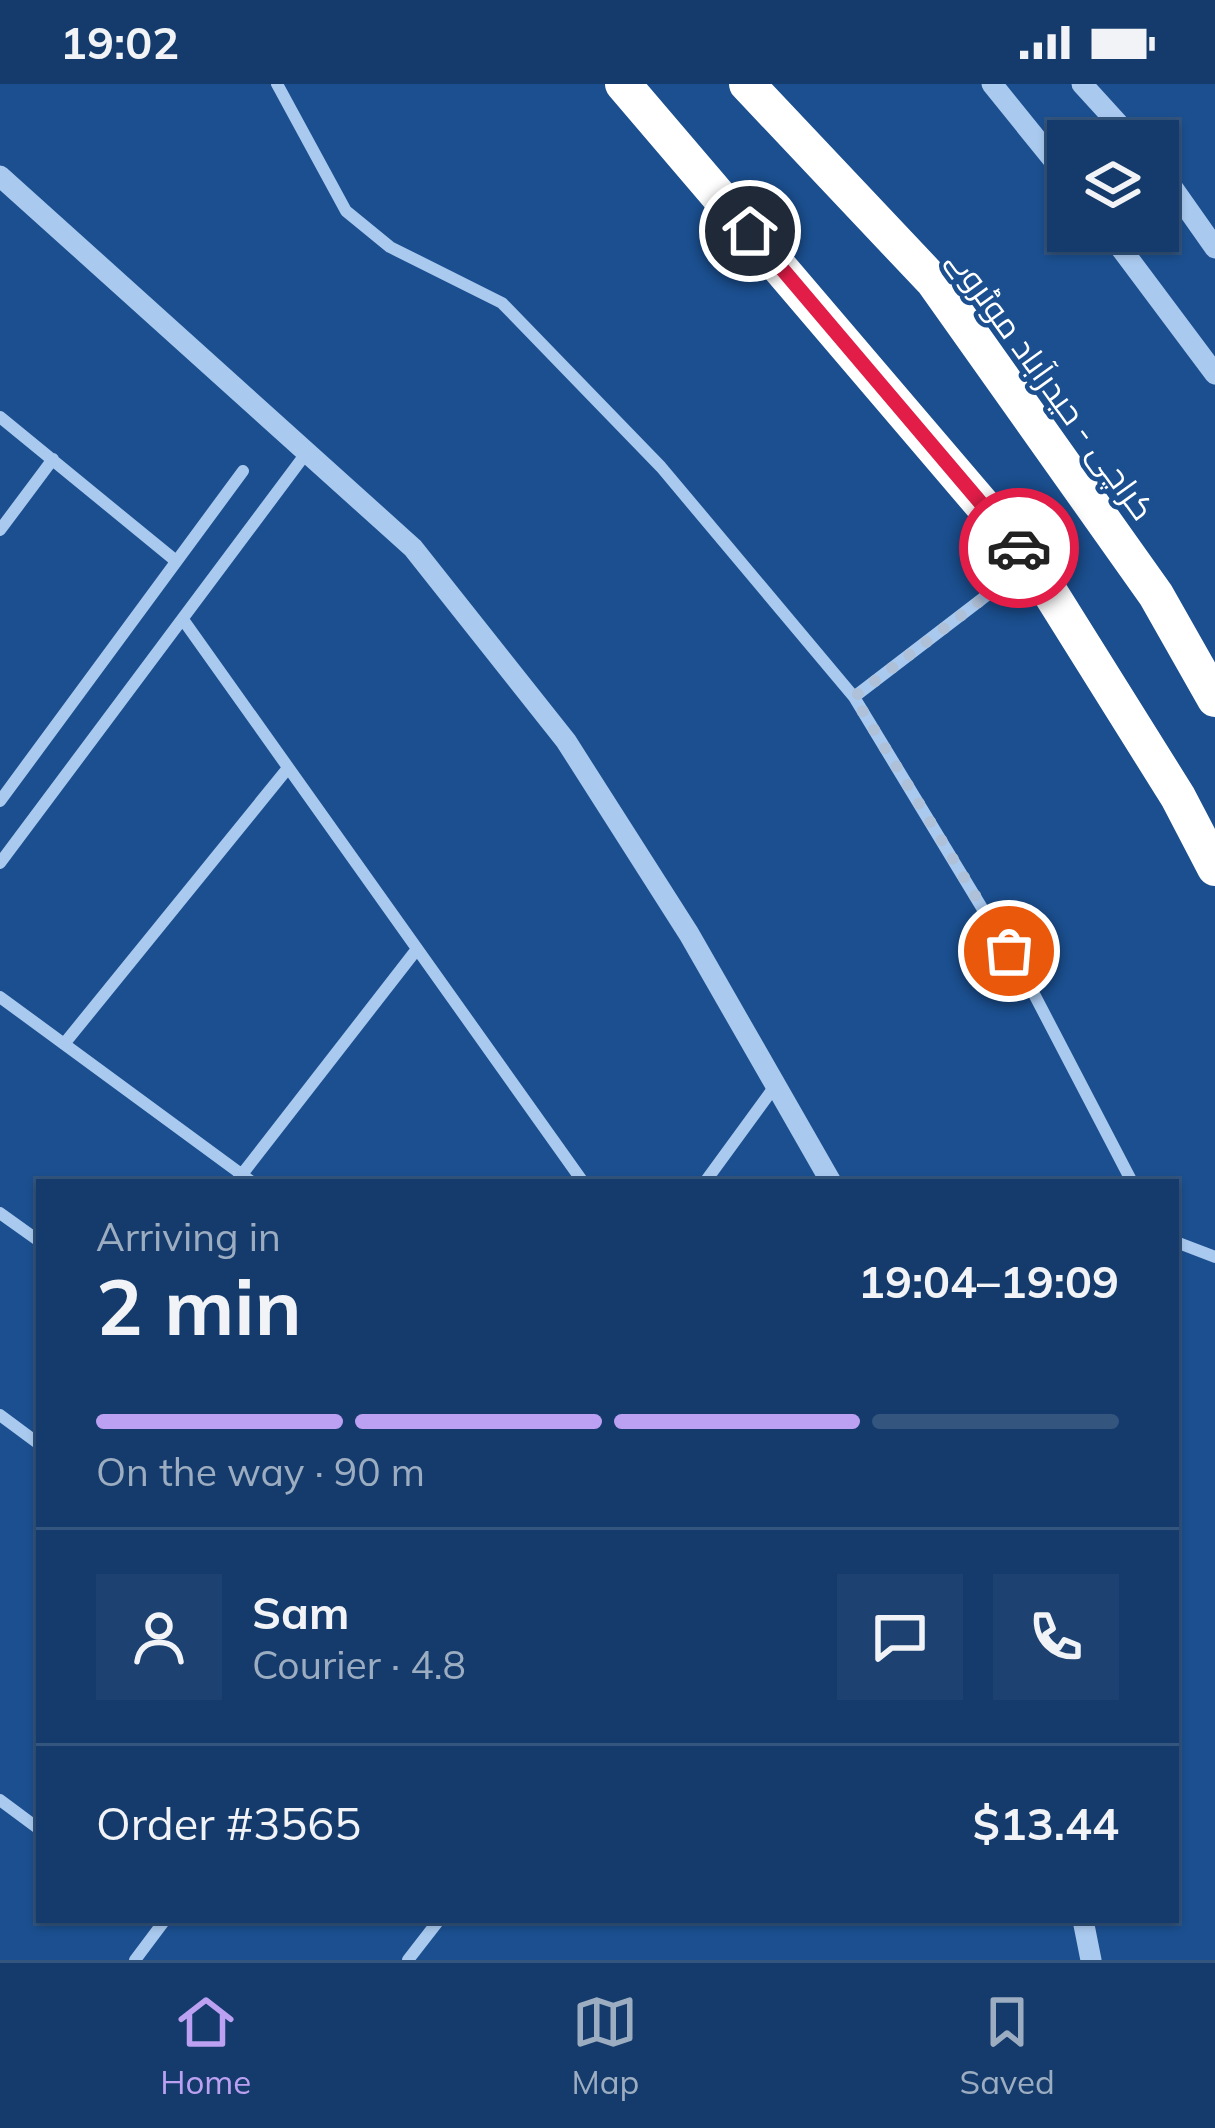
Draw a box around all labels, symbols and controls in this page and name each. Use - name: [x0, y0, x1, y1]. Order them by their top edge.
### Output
- text: 19:02: [60, 14, 179, 70]
- map controls: [1047, 120, 1179, 252]
- button: layers: [1047, 120, 1179, 252]
- pin: [699, 180, 801, 282]
- icon: home: [717, 198, 783, 264]
- street label: کراچی - حیدرآباد موٹروے: [938, 240, 1164, 529]
- courier: [959, 488, 1079, 608]
- icon: car: [986, 515, 1052, 581]
- pin: [958, 900, 1060, 1002]
- icon: bag: [976, 918, 1042, 984]
- text: Arriving in: [96, 1212, 281, 1261]
- text: 19:04–19:09: [858, 1253, 1119, 1309]
- text: 2 min: [96, 1257, 302, 1355]
- text: On the way · 90 m: [96, 1447, 425, 1496]
- button: person: [96, 1574, 222, 1700]
- button: chat: [837, 1574, 963, 1700]
- button: phone: [993, 1574, 1119, 1700]
- text: Sam: [252, 1584, 349, 1640]
- text: Courier · 4.8: [252, 1640, 466, 1689]
- text: Order #3565: [96, 1795, 361, 1851]
- text: $13.44: [973, 1795, 1119, 1851]
- tab: Home: [160, 1989, 251, 2102]
- tab: Map: [571, 1989, 639, 2102]
- tab: Saved: [960, 1989, 1055, 2102]

